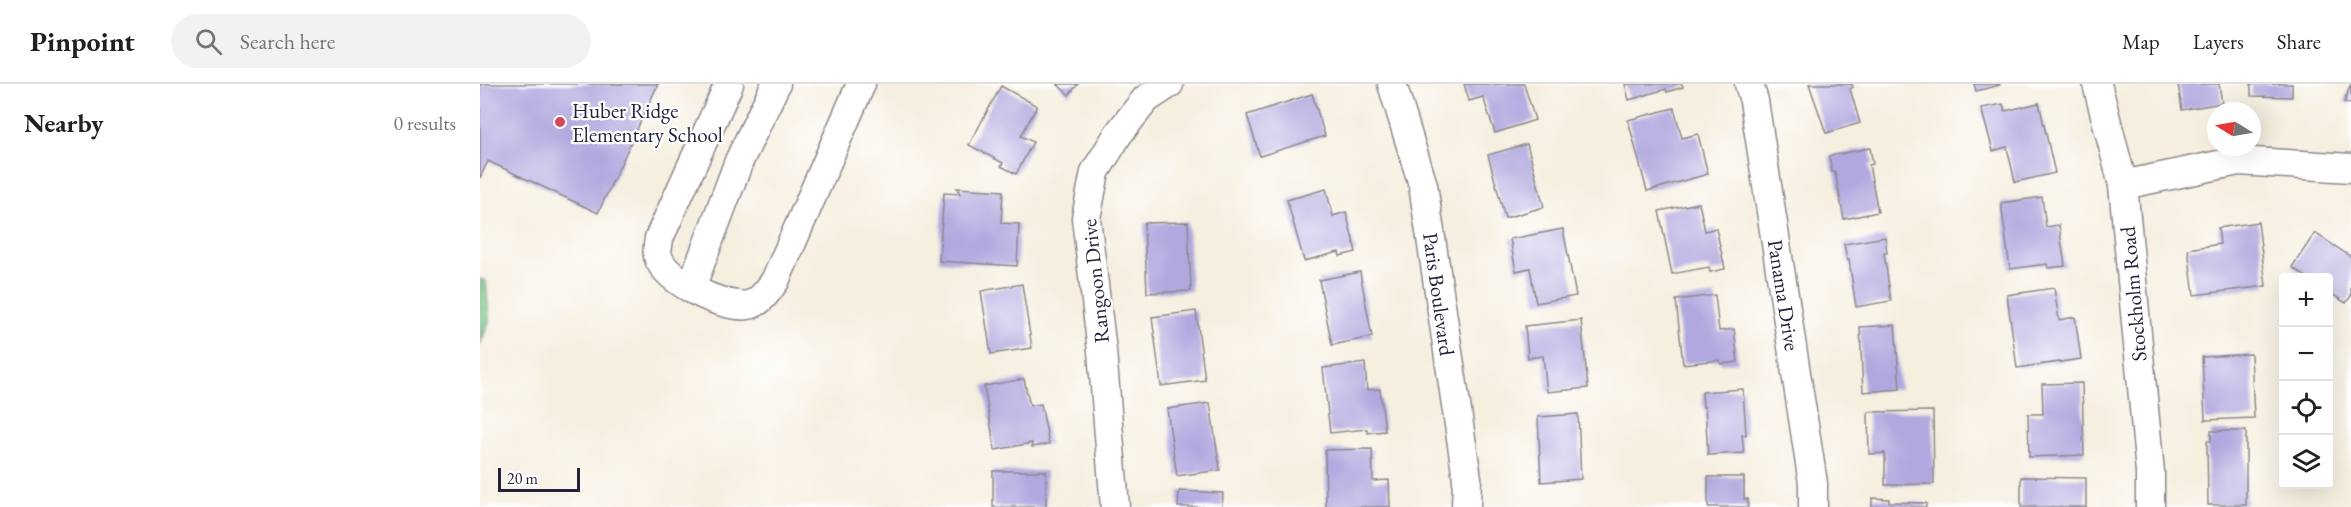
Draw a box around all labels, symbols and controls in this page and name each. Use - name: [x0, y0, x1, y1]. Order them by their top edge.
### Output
- search box: [171, 14, 591, 68]
- text: Pinpoint: [30, 23, 135, 59]
- icon: search: [192, 25, 225, 58]
- text: Search here: [240, 27, 335, 56]
- text: Map: [2122, 28, 2160, 55]
- text: Layers: [2193, 28, 2244, 55]
- text: Share: [2277, 28, 2321, 55]
- place label: Huber Ridge Elementary School: [572, 97, 723, 148]
- north arrow: [2207, 102, 2261, 156]
- text: Nearby: [24, 106, 104, 140]
- text: 0 results: [393, 110, 456, 136]
- marker: Huber Ridge Elementary School: [553, 115, 567, 129]
- street label: Rangoon Drive: [1075, 218, 1115, 344]
- street label: Stockholm Road: [2114, 225, 2152, 363]
- street label: Paris Boulevard: [1417, 231, 1461, 358]
- street label: Panama Drive: [1762, 237, 1806, 353]
- map controls: [2279, 273, 2333, 489]
- button: +: [2279, 273, 2333, 327]
- button: −: [2279, 327, 2333, 381]
- button: locate: [2279, 381, 2333, 435]
- button: layers: [2279, 435, 2333, 489]
- scale bar: [498, 465, 580, 492]
- text: 20 m: [507, 468, 538, 489]

